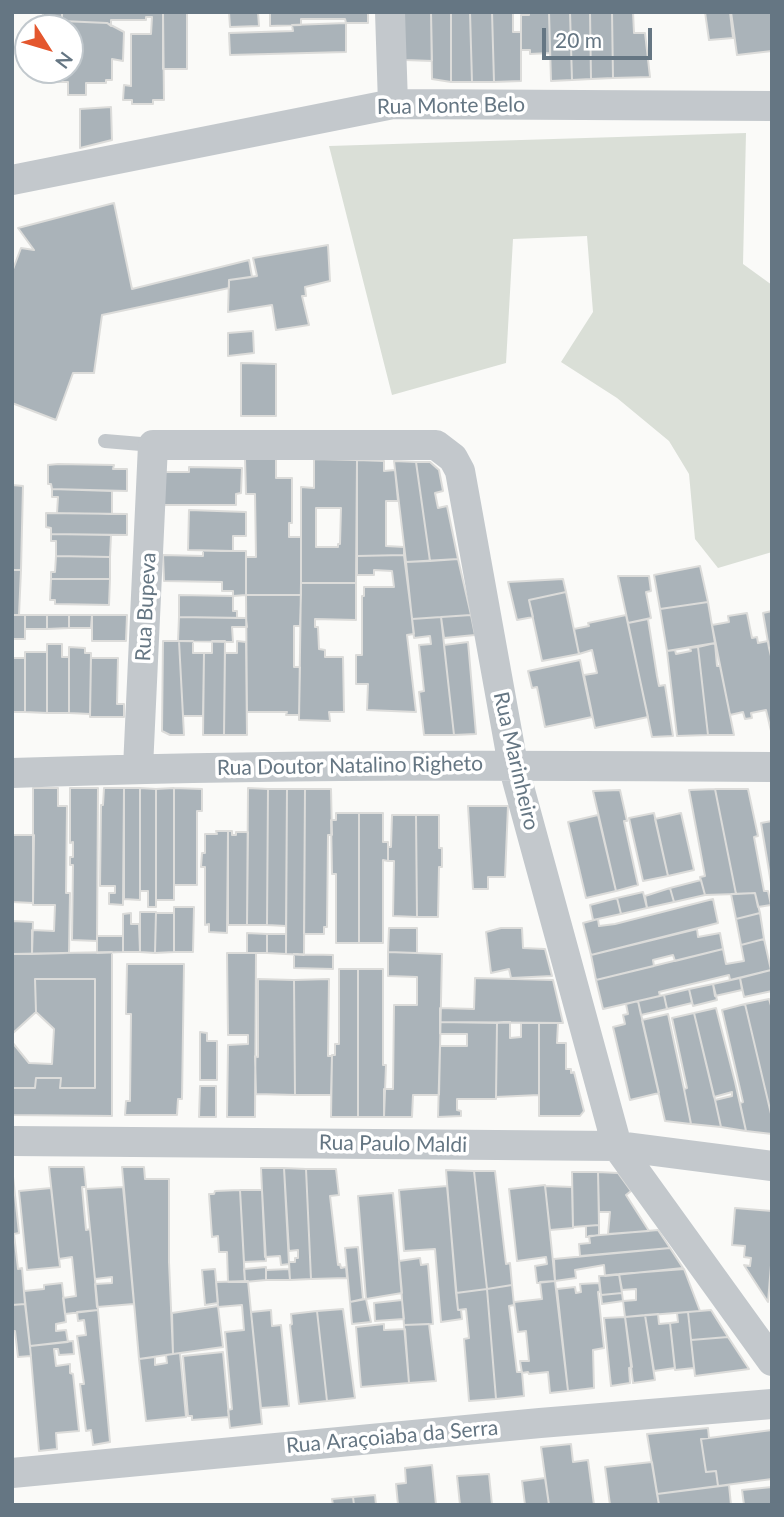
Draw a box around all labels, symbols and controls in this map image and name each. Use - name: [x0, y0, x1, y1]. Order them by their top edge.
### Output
- north arrow: [14, 14, 84, 84]
- scale bar: [546, 14, 656, 58]
- text: 20 m: [555, 27, 602, 52]
- text: N: [51, 48, 78, 73]
- street label: Rua Monte Belo: [377, 92, 525, 120]
- street label: Rua Bupeva: [131, 552, 161, 662]
- street label: Rua Marinheiro: [488, 689, 544, 833]
- street label: Rua Doutor Natalino Righeto: [217, 751, 483, 781]
- street label: Rua Paulo Maldi: [319, 1130, 467, 1158]
- street label: Rua Araçoiaba da Serra: [285, 1415, 499, 1459]

